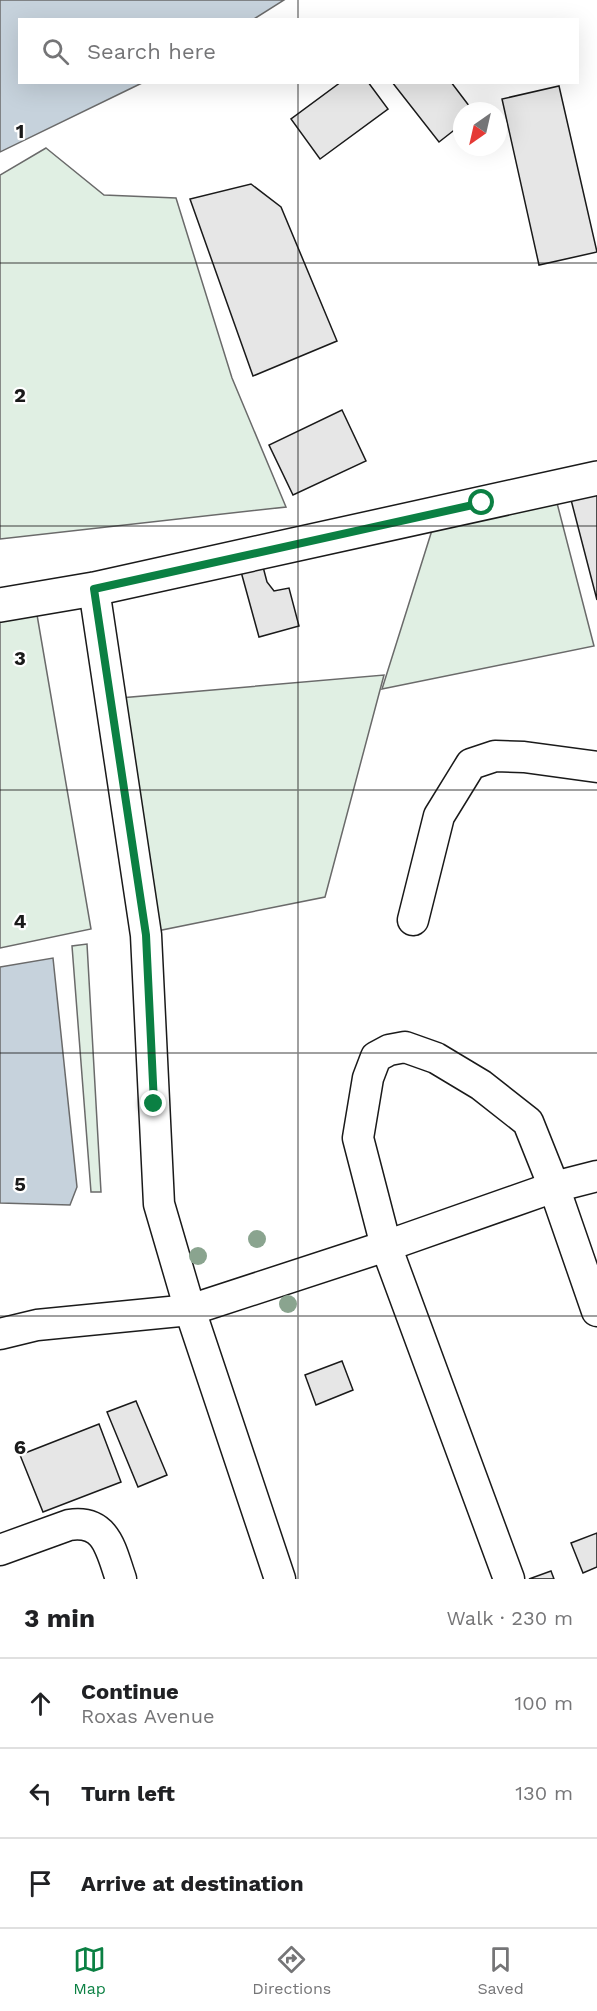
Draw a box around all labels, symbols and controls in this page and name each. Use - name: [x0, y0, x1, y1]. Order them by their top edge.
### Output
- search box: [18, 18, 579, 84]
- icon: search: [39, 35, 72, 68]
- text: Search here: [87, 39, 216, 64]
- north arrow: [453, 102, 507, 156]
- text: 1: [16, 119, 24, 143]
- text: 2: [14, 383, 26, 407]
- route start: [468, 489, 494, 515]
- text: 3: [14, 646, 26, 670]
- text: 4: [14, 909, 27, 933]
- route end: [140, 1090, 166, 1116]
- text: 5: [14, 1172, 26, 1196]
- text: 6: [14, 1435, 26, 1459]
- text: 3 min: [24, 1603, 95, 1633]
- text: Walk · 230 m: [446, 1606, 573, 1630]
- text: Continue: [81, 1679, 179, 1704]
- icon: ahead: [24, 1687, 57, 1720]
- text: 100 m: [514, 1691, 573, 1715]
- text: Roxas Avenue: [81, 1704, 215, 1728]
- icon: left: [24, 1777, 57, 1810]
- text: Turn left: [81, 1781, 175, 1806]
- text: 130 m: [515, 1781, 573, 1805]
- icon: arrive: [24, 1867, 57, 1900]
- text: Arrive at destination: [81, 1871, 304, 1896]
- tab: Map: [73, 1943, 106, 1998]
- tab: Directions: [252, 1943, 331, 1998]
- tab: Saved: [477, 1943, 524, 1998]

